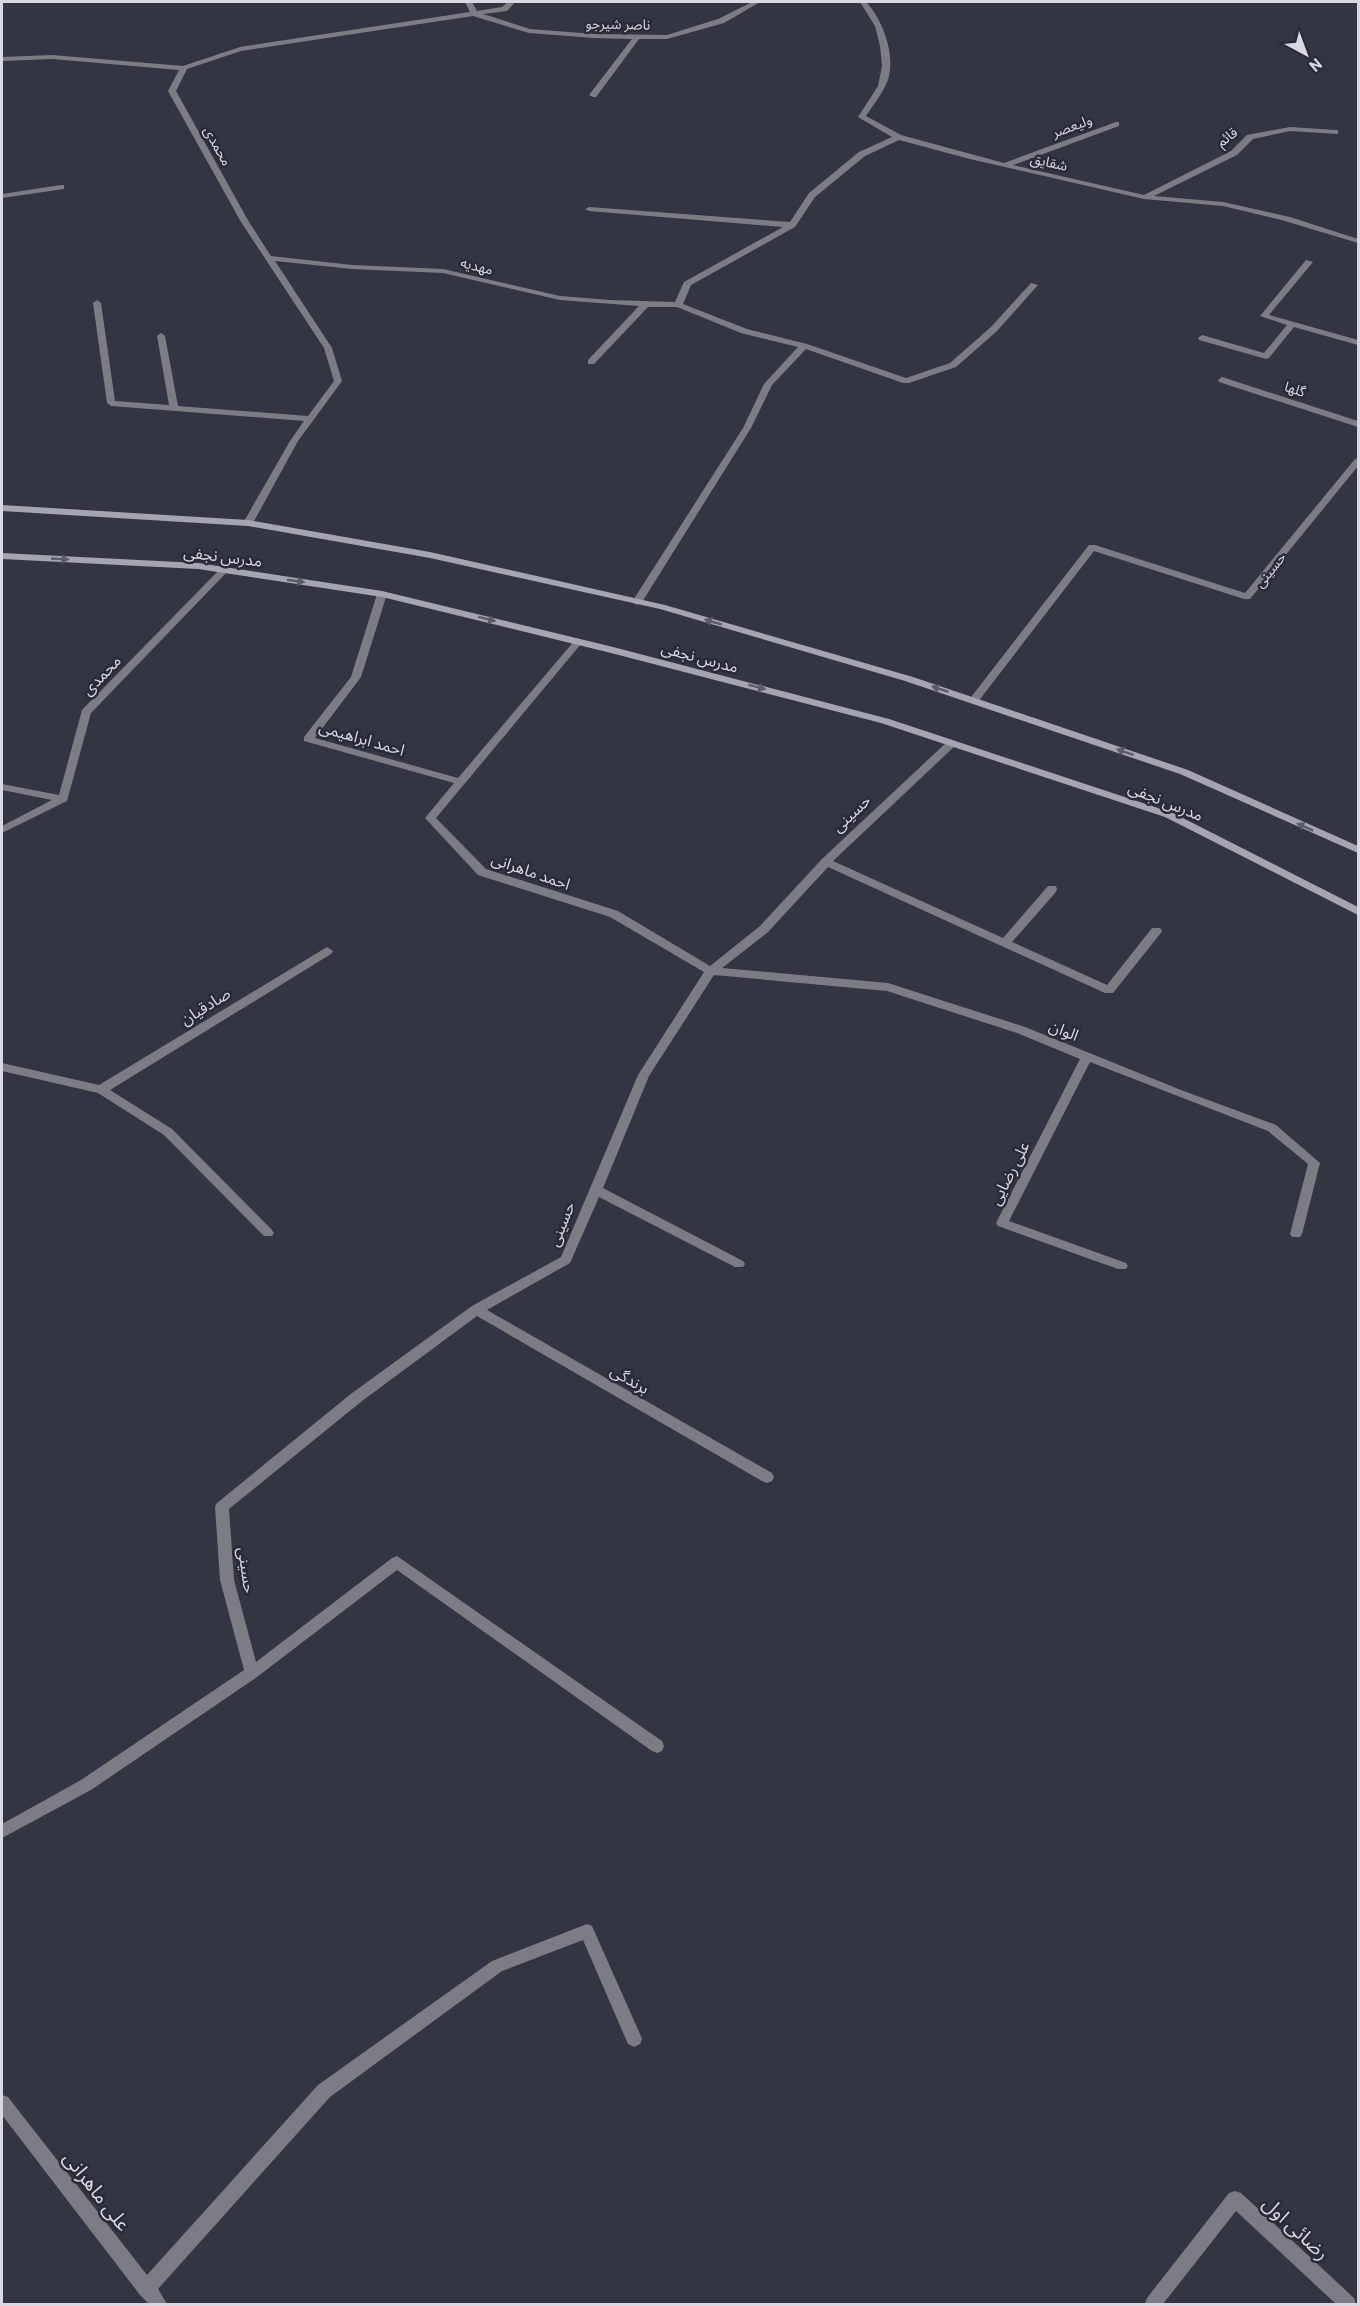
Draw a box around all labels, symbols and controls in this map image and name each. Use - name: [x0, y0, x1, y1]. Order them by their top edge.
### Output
- street label: ناصر شیرجو: [585, 14, 651, 34]
- north arrow: [1276, 24, 1336, 84]
- text: N: [1306, 55, 1326, 76]
- street label: ولیعصر: [1049, 110, 1094, 142]
- street label: محمدی: [200, 123, 236, 169]
- street label: قائم: [1213, 123, 1242, 152]
- street label: شقایق: [1028, 149, 1069, 176]
- street label: مهدیه: [459, 253, 495, 279]
- street label: گلها: [1282, 377, 1308, 401]
- street label: مدرس نجفی: [183, 541, 263, 571]
- street label: حسینی: [1250, 549, 1290, 591]
- one-way arrow: [50, 555, 69, 564]
- one-way arrow: [286, 577, 305, 586]
- one-way arrow: [477, 615, 496, 625]
- one-way arrow: [704, 617, 722, 626]
- street label: مدرس نجفی: [659, 637, 741, 677]
- street label: محمدی: [77, 651, 125, 699]
- one-way arrow: [748, 683, 766, 693]
- one-way arrow: [931, 684, 949, 694]
- street label: احمد ابراهیمی: [317, 716, 407, 760]
- one-way arrow: [1116, 747, 1134, 757]
- street label: مدرس نجفی: [1126, 777, 1206, 825]
- street label: حسینی: [827, 790, 875, 836]
- one-way arrow: [1296, 821, 1314, 831]
- street label: احمد ماهرانی: [489, 848, 573, 894]
- street label: صادقیان: [176, 983, 234, 1029]
- street label: الوان: [1046, 1015, 1082, 1045]
- street label: علی رضایی: [984, 1138, 1034, 1208]
- street label: حسینی: [543, 1199, 579, 1249]
- street label: برندگی: [607, 1360, 653, 1398]
- street label: حسینی: [234, 1546, 260, 1594]
- street label: علی ماهرانی: [58, 2146, 136, 2236]
- street label: رضائی اول: [1258, 2190, 1335, 2265]

